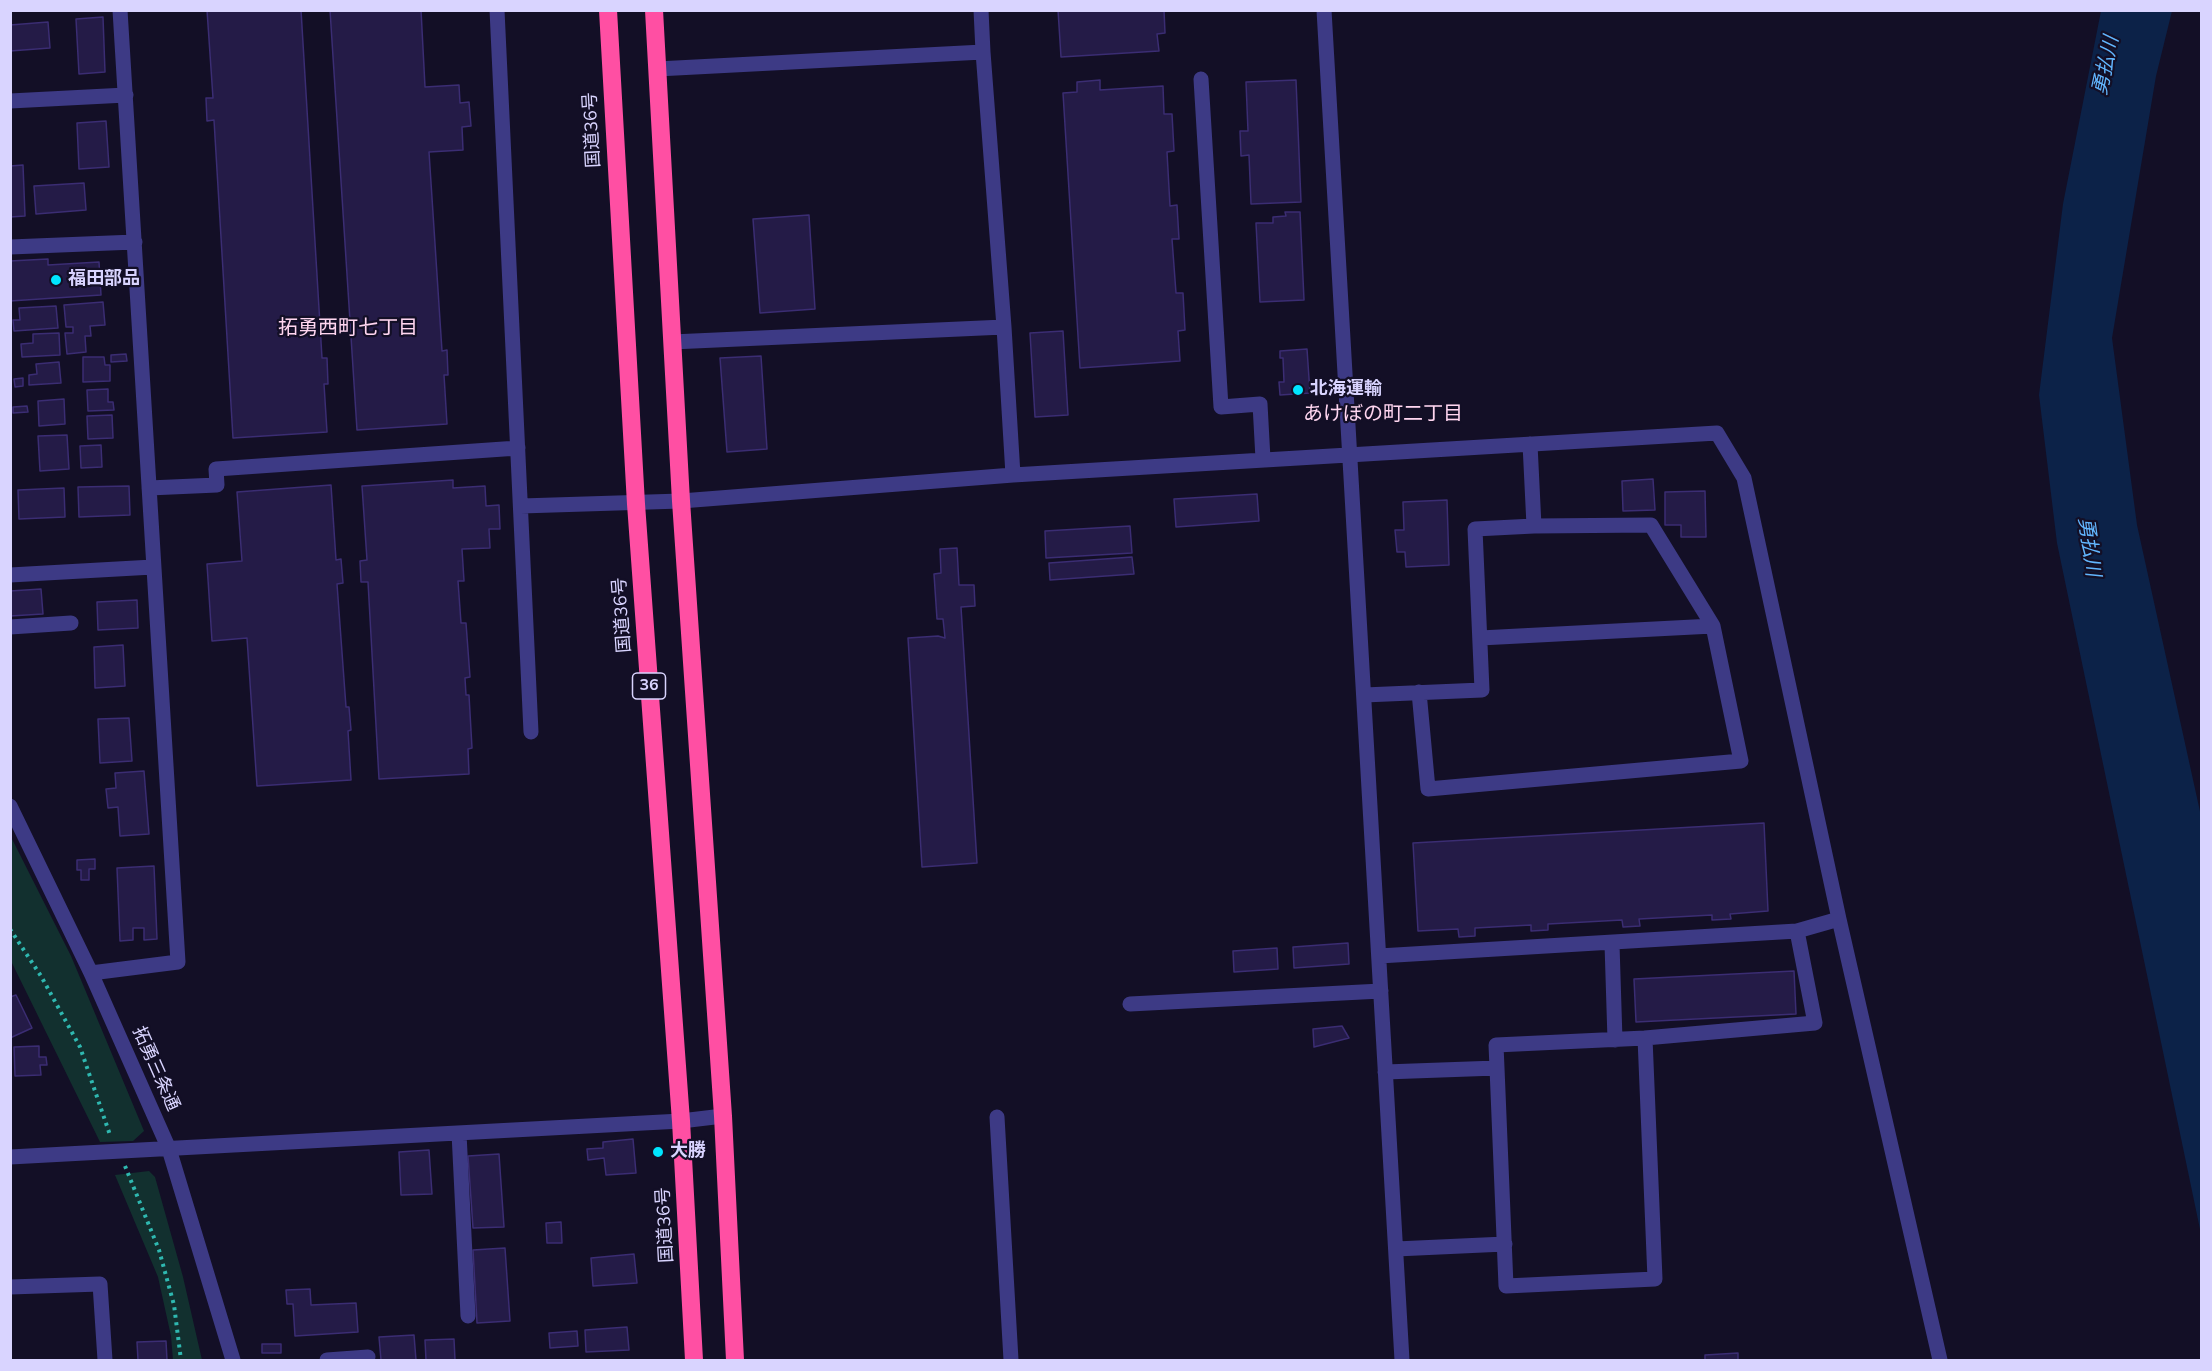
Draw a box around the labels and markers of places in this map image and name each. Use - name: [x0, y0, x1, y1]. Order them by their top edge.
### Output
- place label: 福田部品: [68, 269, 140, 291]
- marker: 福田部品: [49, 273, 63, 287]
- place label: 北海運輸: [1310, 379, 1382, 401]
- marker: 北海運輸: [1291, 383, 1305, 397]
- place label: 大勝: [670, 1141, 706, 1163]
- marker: 大勝: [651, 1145, 665, 1159]

